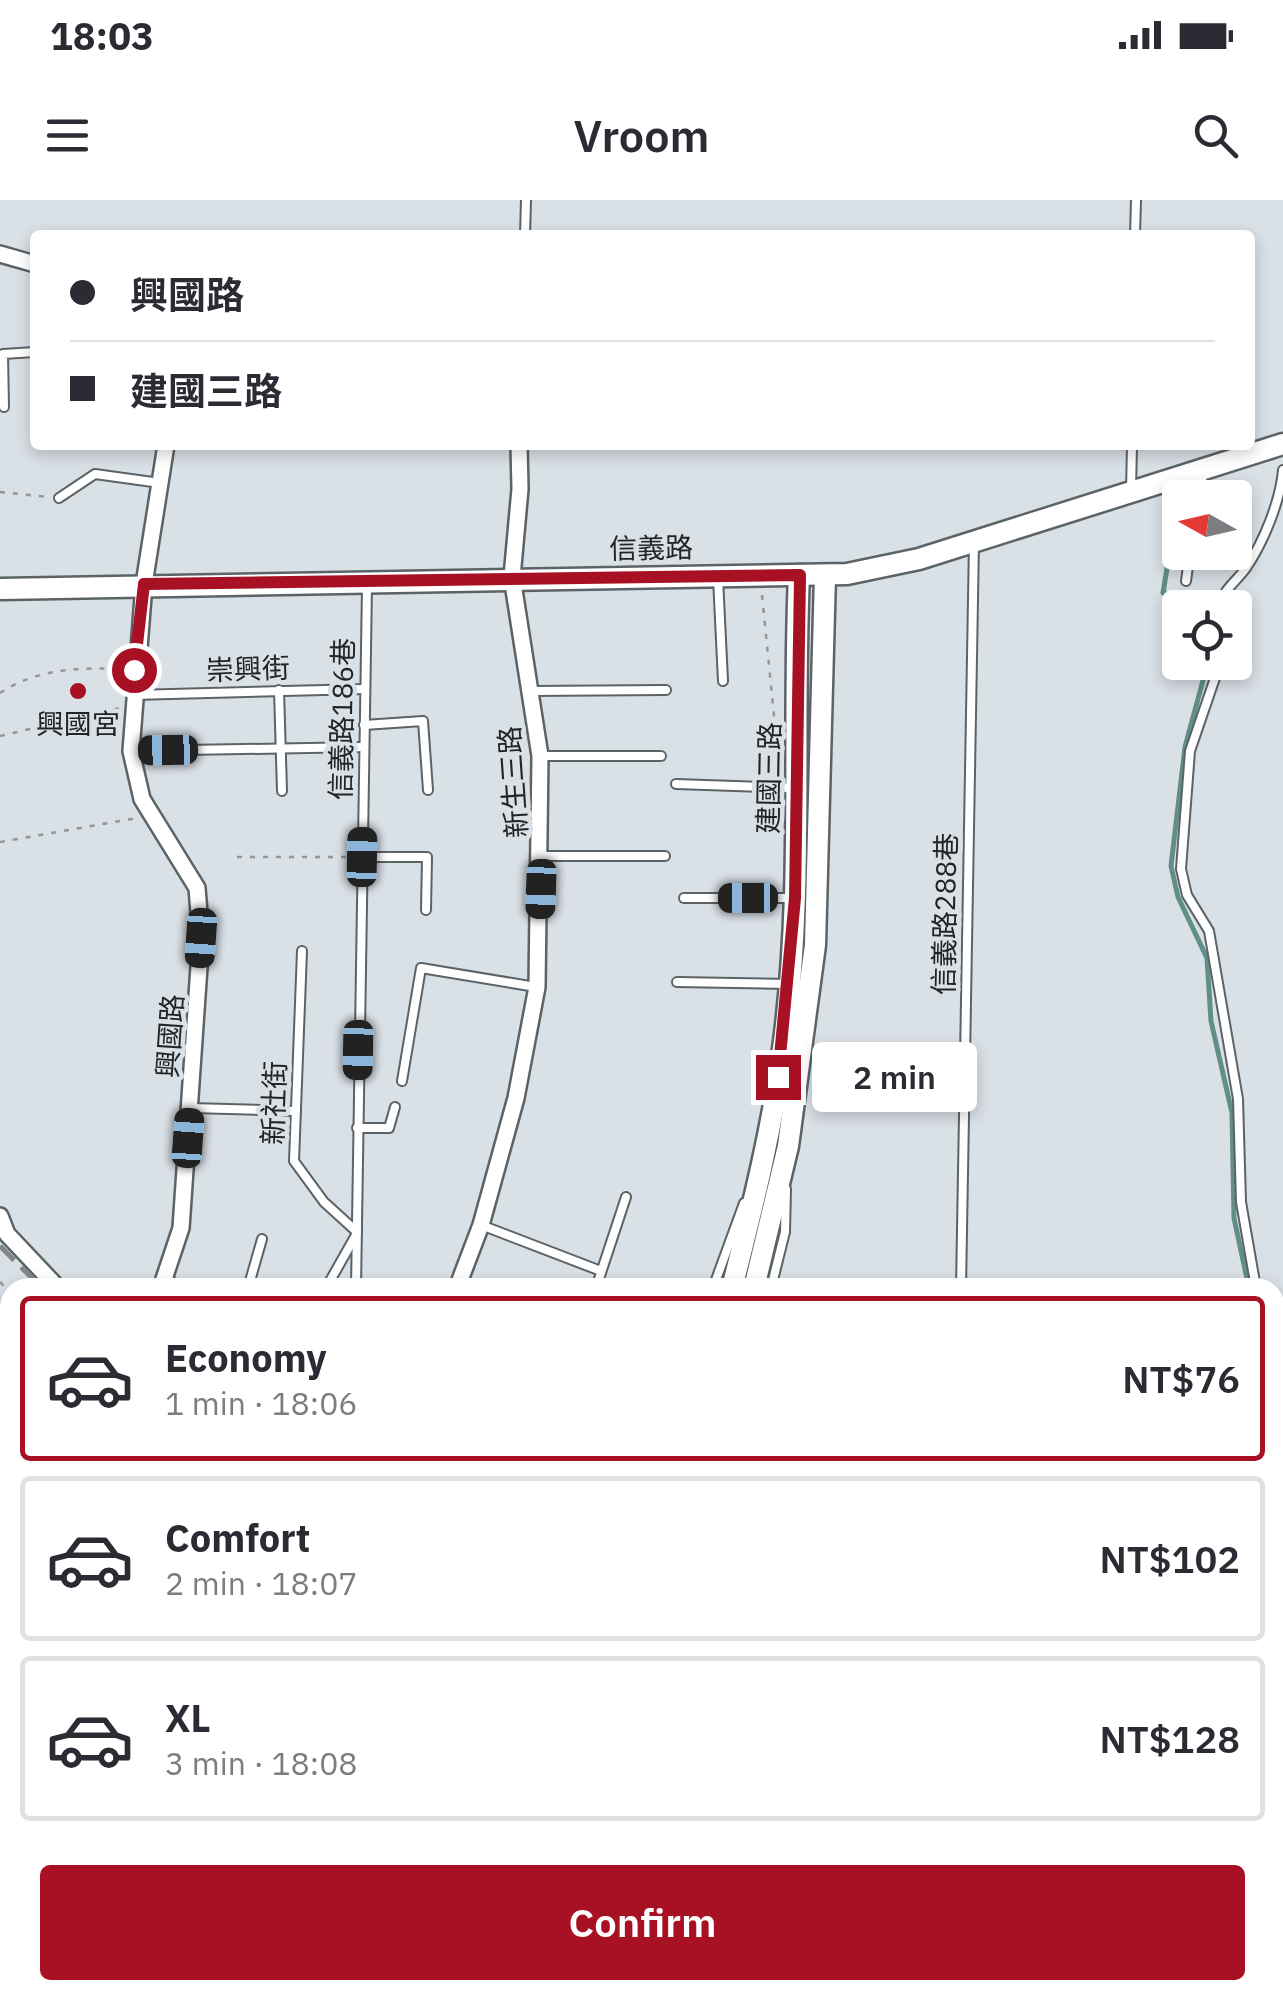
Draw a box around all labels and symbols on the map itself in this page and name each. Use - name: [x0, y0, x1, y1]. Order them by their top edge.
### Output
- north arrow: [1162, 480, 1252, 570]
- street label: 信義路: [609, 528, 693, 567]
- street label: 信義路186巷: [322, 637, 361, 801]
- route start: [112, 648, 157, 693]
- street label: 崇興街: [205, 649, 291, 688]
- marker: 興國宮: [67, 680, 89, 702]
- place label: 興國宮: [36, 705, 120, 742]
- street label: 建國三路: [749, 722, 788, 834]
- street label: 新生三路: [490, 725, 535, 839]
- car: [138, 734, 198, 766]
- car: [346, 827, 378, 887]
- street label: 信義路288巷: [925, 832, 964, 996]
- car: [525, 858, 557, 920]
- car: [718, 883, 778, 913]
- car: [184, 907, 218, 969]
- street label: 興國路: [148, 993, 191, 1079]
- car: [342, 1020, 374, 1080]
- callout: 2 min: [813, 1042, 978, 1112]
- route end: [756, 1055, 801, 1100]
- street label: 新社街: [254, 1060, 293, 1146]
- car: [171, 1107, 205, 1169]

